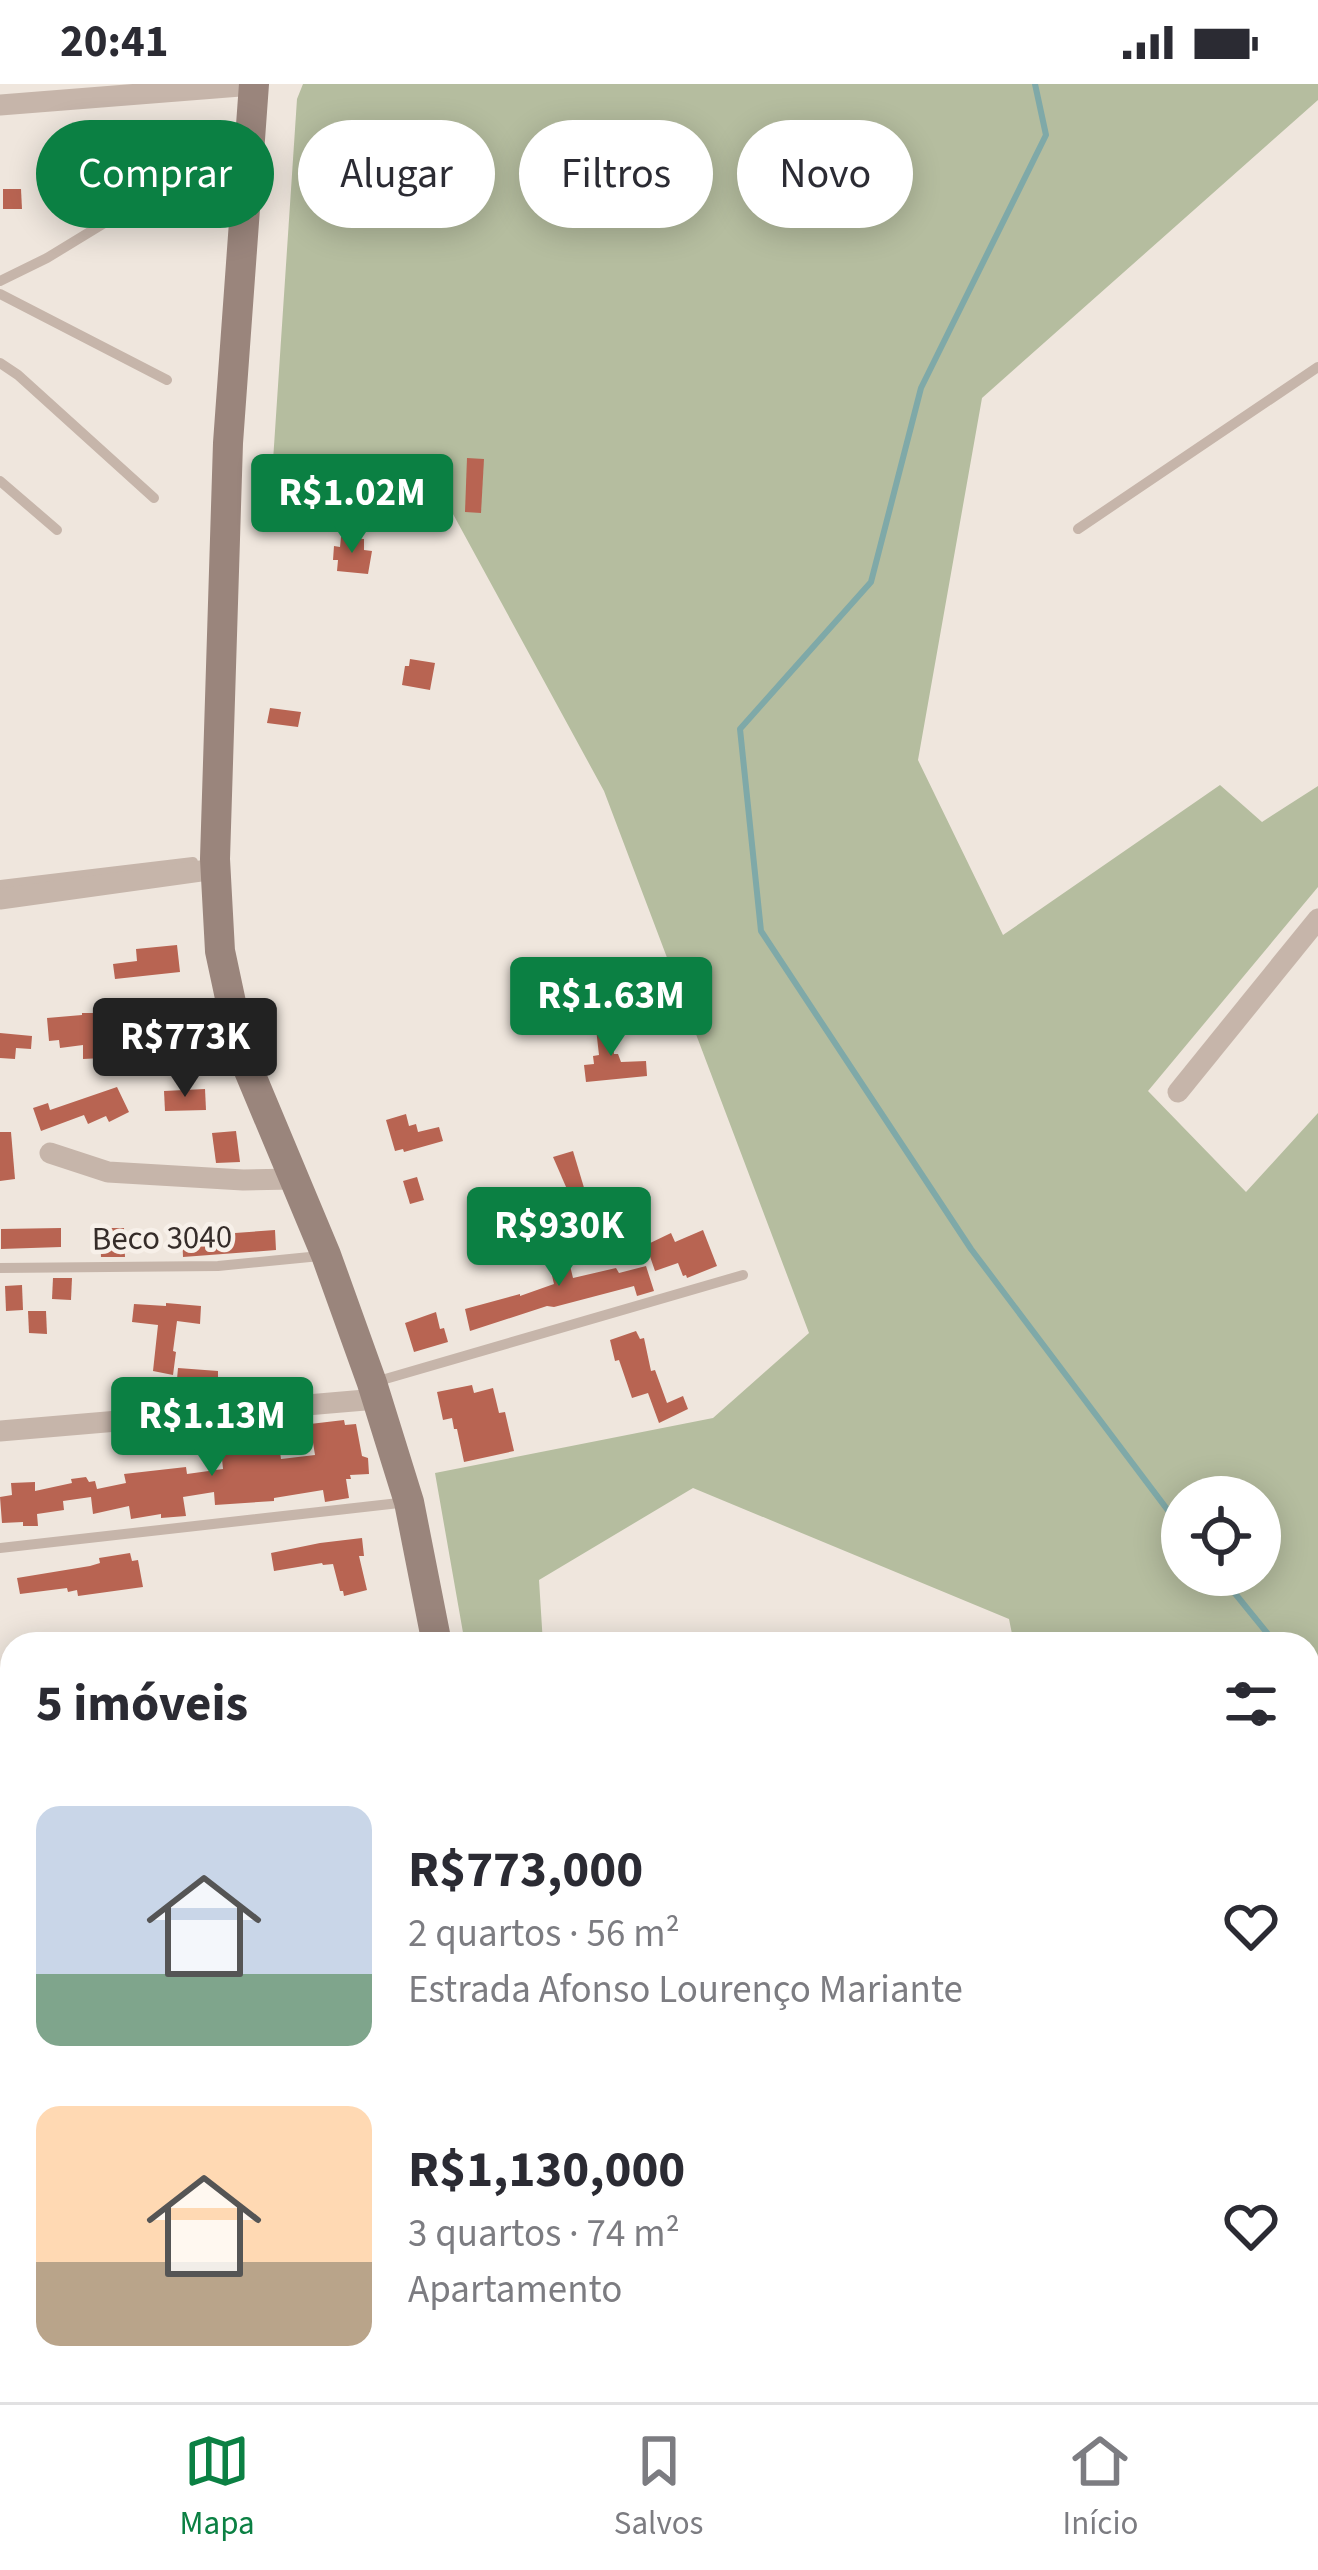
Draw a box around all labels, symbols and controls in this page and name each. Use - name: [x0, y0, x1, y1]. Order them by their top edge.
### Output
- text: 20:41: [60, 10, 169, 74]
- chip: Comprar: [36, 120, 274, 228]
- chip: Alugar: [298, 120, 495, 228]
- chip: Filtros: [519, 120, 713, 228]
- chip: Novo: [737, 120, 913, 228]
- pin: R$1.02M: [241, 454, 463, 556]
- text: R$1.02M: [278, 465, 426, 521]
- pin: R$1.63M: [500, 957, 722, 1059]
- text: R$1.63M: [537, 968, 685, 1024]
- pin: R$773K: [87, 998, 283, 1100]
- text: R$773K: [120, 1009, 250, 1065]
- pin: R$930K: [461, 1187, 657, 1289]
- text: R$930K: [494, 1198, 624, 1254]
- street label: Beco 3040: [91, 1213, 233, 1263]
- pin: R$1.13M: [101, 1377, 323, 1479]
- text: R$1.13M: [138, 1388, 286, 1444]
- map controls: [1161, 1476, 1281, 1596]
- button: locate: [1161, 1476, 1281, 1596]
- text: 5 imóveis: [36, 1668, 248, 1740]
- icon: filters: [1218, 1671, 1284, 1737]
- text: R$773,000: [408, 1834, 643, 1906]
- icon: home: [132, 1854, 276, 1998]
- icon: heart: [1218, 1893, 1284, 1959]
- text: 2 quartos · 56 m²: [408, 1906, 680, 1962]
- text: Estrada Afonso Lourenço Mariante: [408, 1962, 963, 2018]
- text: R$1,130,000: [408, 2134, 685, 2206]
- icon: home: [132, 2154, 276, 2298]
- icon: heart: [1218, 2193, 1284, 2259]
- text: 3 quartos · 74 m²: [408, 2206, 680, 2262]
- text: Apartamento: [408, 2262, 622, 2318]
- tab: Mapa: [180, 2428, 255, 2547]
- tab: Salvos: [614, 2428, 703, 2547]
- tab: Início: [1063, 2428, 1138, 2547]

